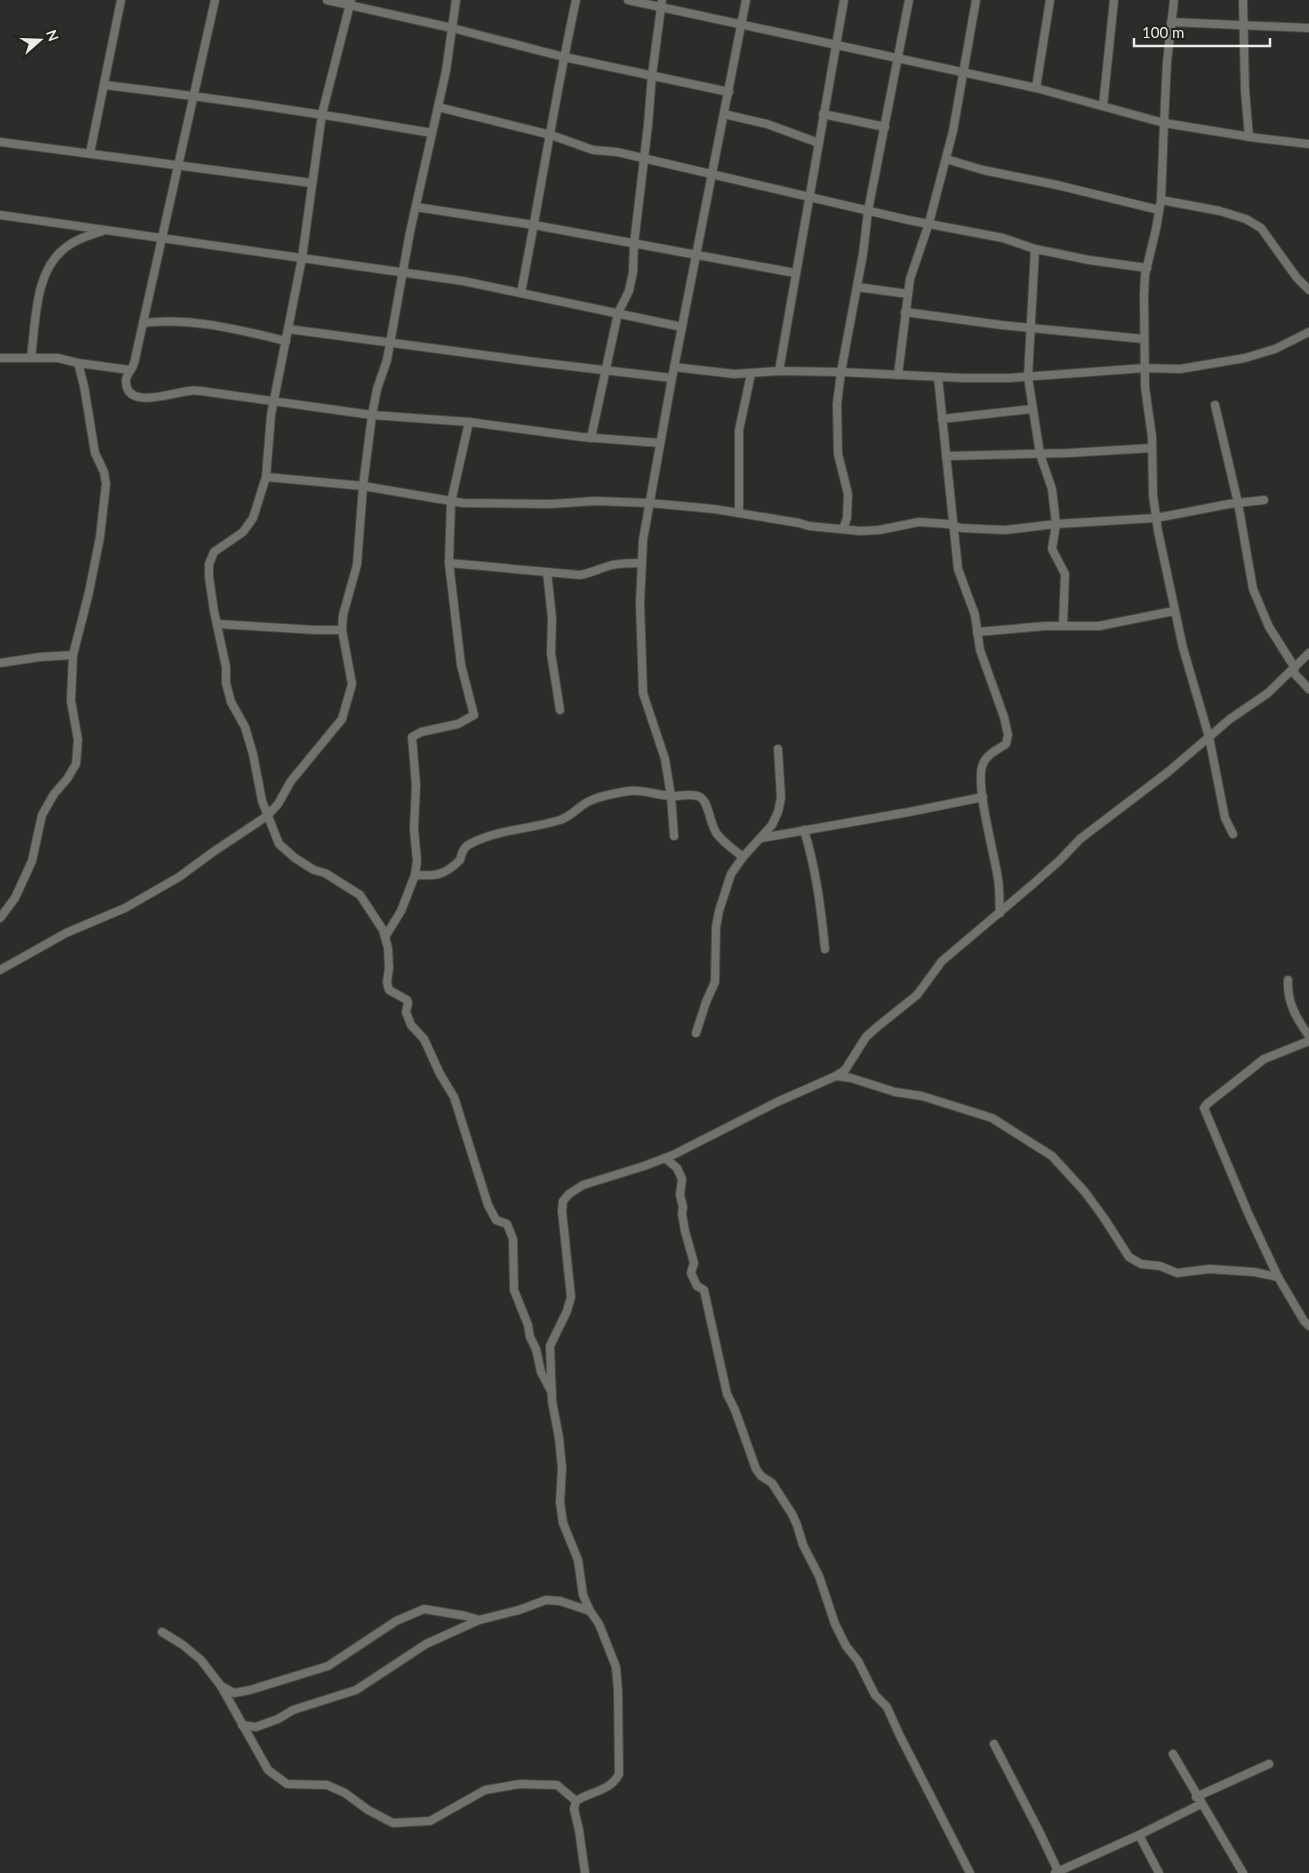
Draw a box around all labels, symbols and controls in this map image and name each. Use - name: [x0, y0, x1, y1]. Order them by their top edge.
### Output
- north arrow: [15, 15, 65, 65]
- scale bar: [1134, 15, 1270, 47]
- text: 100 m: [1142, 23, 1184, 41]
- text: N: [43, 27, 63, 43]

